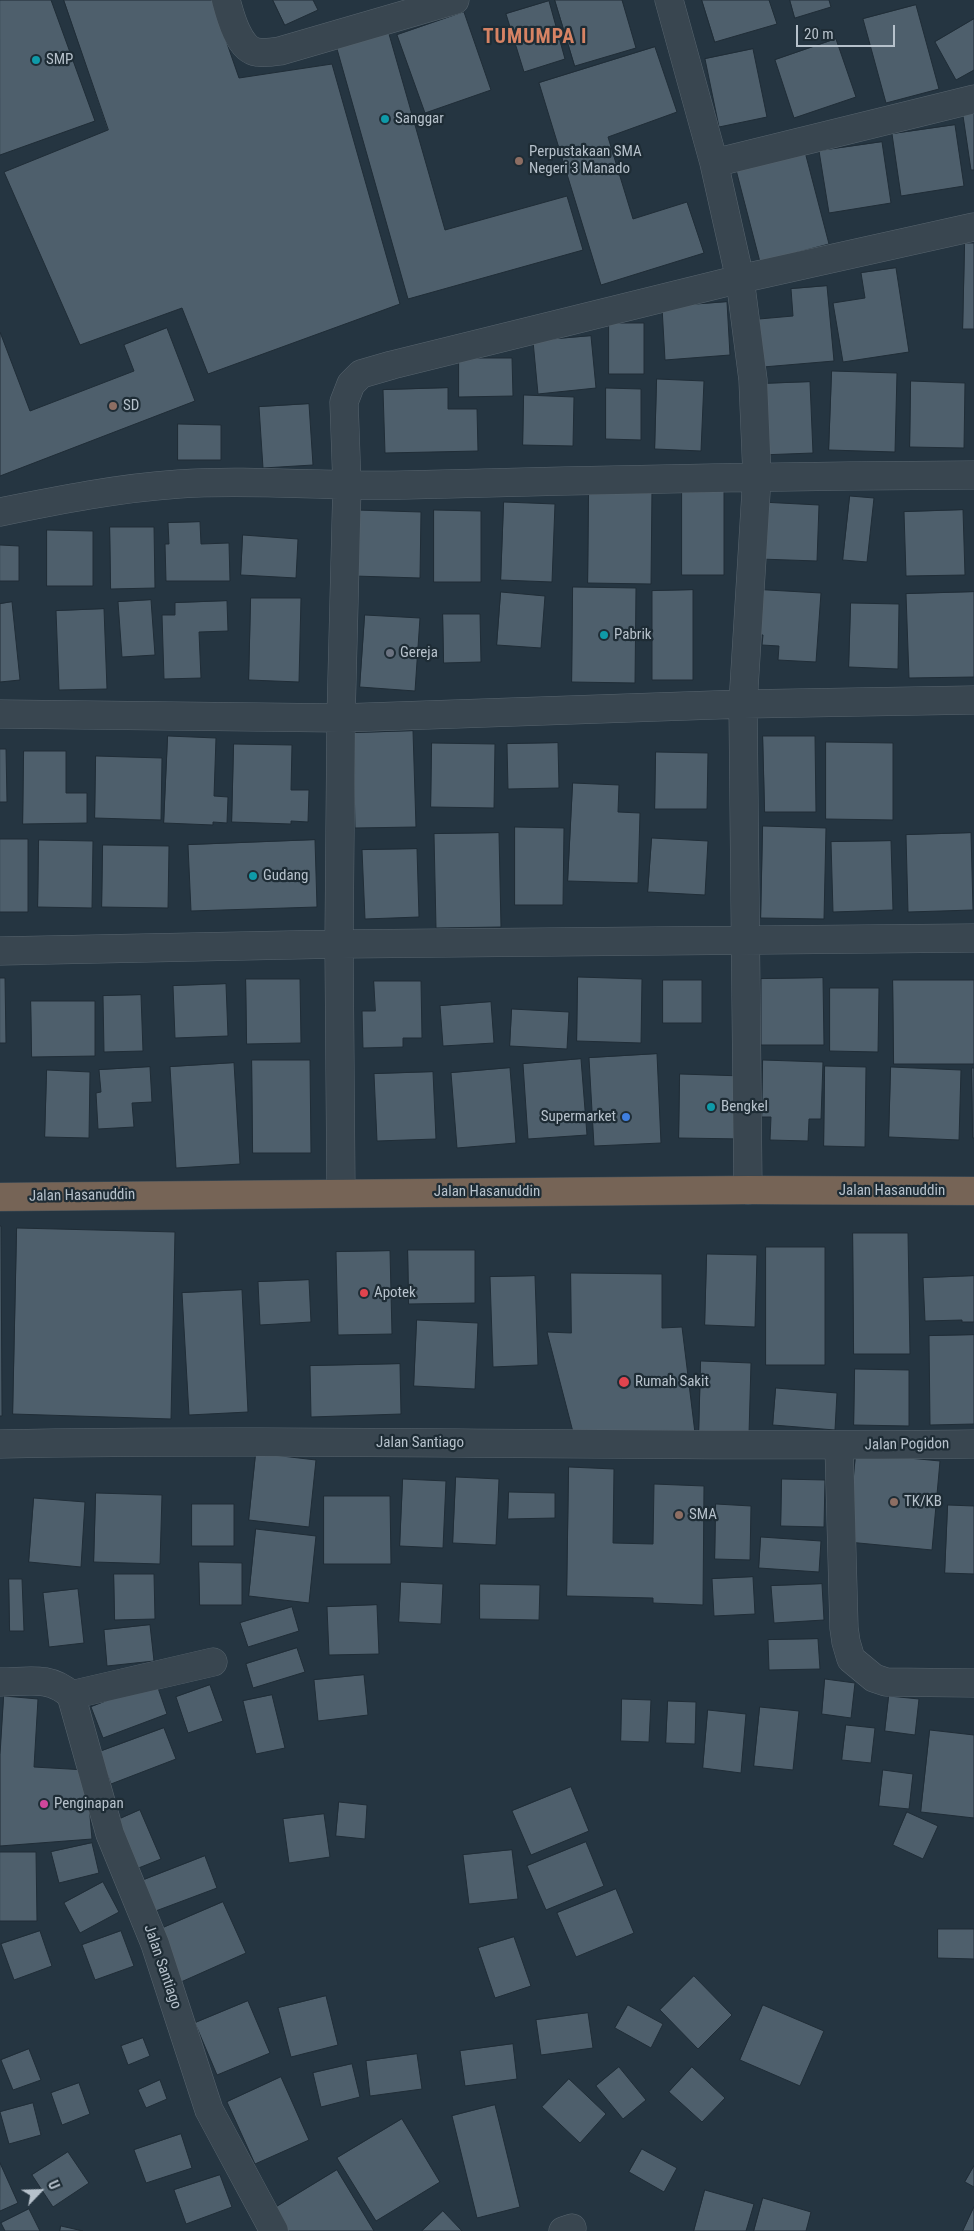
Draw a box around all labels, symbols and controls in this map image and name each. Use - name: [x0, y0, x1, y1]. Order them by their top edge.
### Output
- scale bar: [799, 15, 898, 47]
- text: 20 m: [804, 25, 834, 43]
- district label: TUMUMPA I: [482, 26, 588, 50]
- place label: SMP: [46, 51, 73, 69]
- marker: SMP: [30, 54, 42, 66]
- place label: Sanggar: [395, 110, 444, 128]
- marker: Sanggar: [379, 113, 391, 125]
- place label: Perpustakaan SMA Negeri 3 Manado: [529, 143, 642, 178]
- marker: Perpustakaan SMA Negeri 3 Manado: [513, 155, 525, 167]
- place label: SD: [123, 397, 139, 415]
- marker: SD: [107, 400, 119, 412]
- place label: Pabrik: [614, 626, 652, 644]
- marker: Pabrik: [598, 629, 610, 641]
- place label: Gereja: [400, 644, 438, 662]
- marker: Gereja: [384, 647, 396, 659]
- place label: Gudang: [263, 867, 308, 885]
- marker: Gudang: [247, 870, 259, 882]
- place label: Bengkel: [721, 1098, 768, 1116]
- marker: Bengkel: [705, 1101, 717, 1113]
- place label: Supermarket: [541, 1108, 616, 1126]
- marker: Supermarket: [620, 1111, 632, 1123]
- street label: Jalan Hasanuddin: [839, 1182, 945, 1200]
- street label: Jalan Hasanuddin: [434, 1183, 540, 1201]
- street label: Jalan Hasanuddin: [29, 1186, 135, 1206]
- place label: Apotek: [374, 1284, 416, 1302]
- marker: Apotek: [358, 1287, 370, 1299]
- place label: Rumah Sakit: [635, 1373, 709, 1391]
- marker: Rumah Sakit: [617, 1375, 631, 1389]
- street label: Jalan Santiago: [376, 1434, 464, 1452]
- street label: Jalan Pogidon: [865, 1435, 949, 1455]
- place label: TK/KB: [904, 1493, 942, 1511]
- marker: TK/KB: [888, 1496, 900, 1508]
- place label: SMA: [689, 1506, 717, 1524]
- marker: SMA: [673, 1509, 685, 1521]
- place label: Penginapan: [54, 1795, 124, 1813]
- marker: Penginapan: [38, 1798, 50, 1810]
- street label: Jalan Santiago: [139, 1922, 185, 2012]
- north arrow: [15, 2166, 65, 2216]
- text: U: [45, 2178, 63, 2192]

